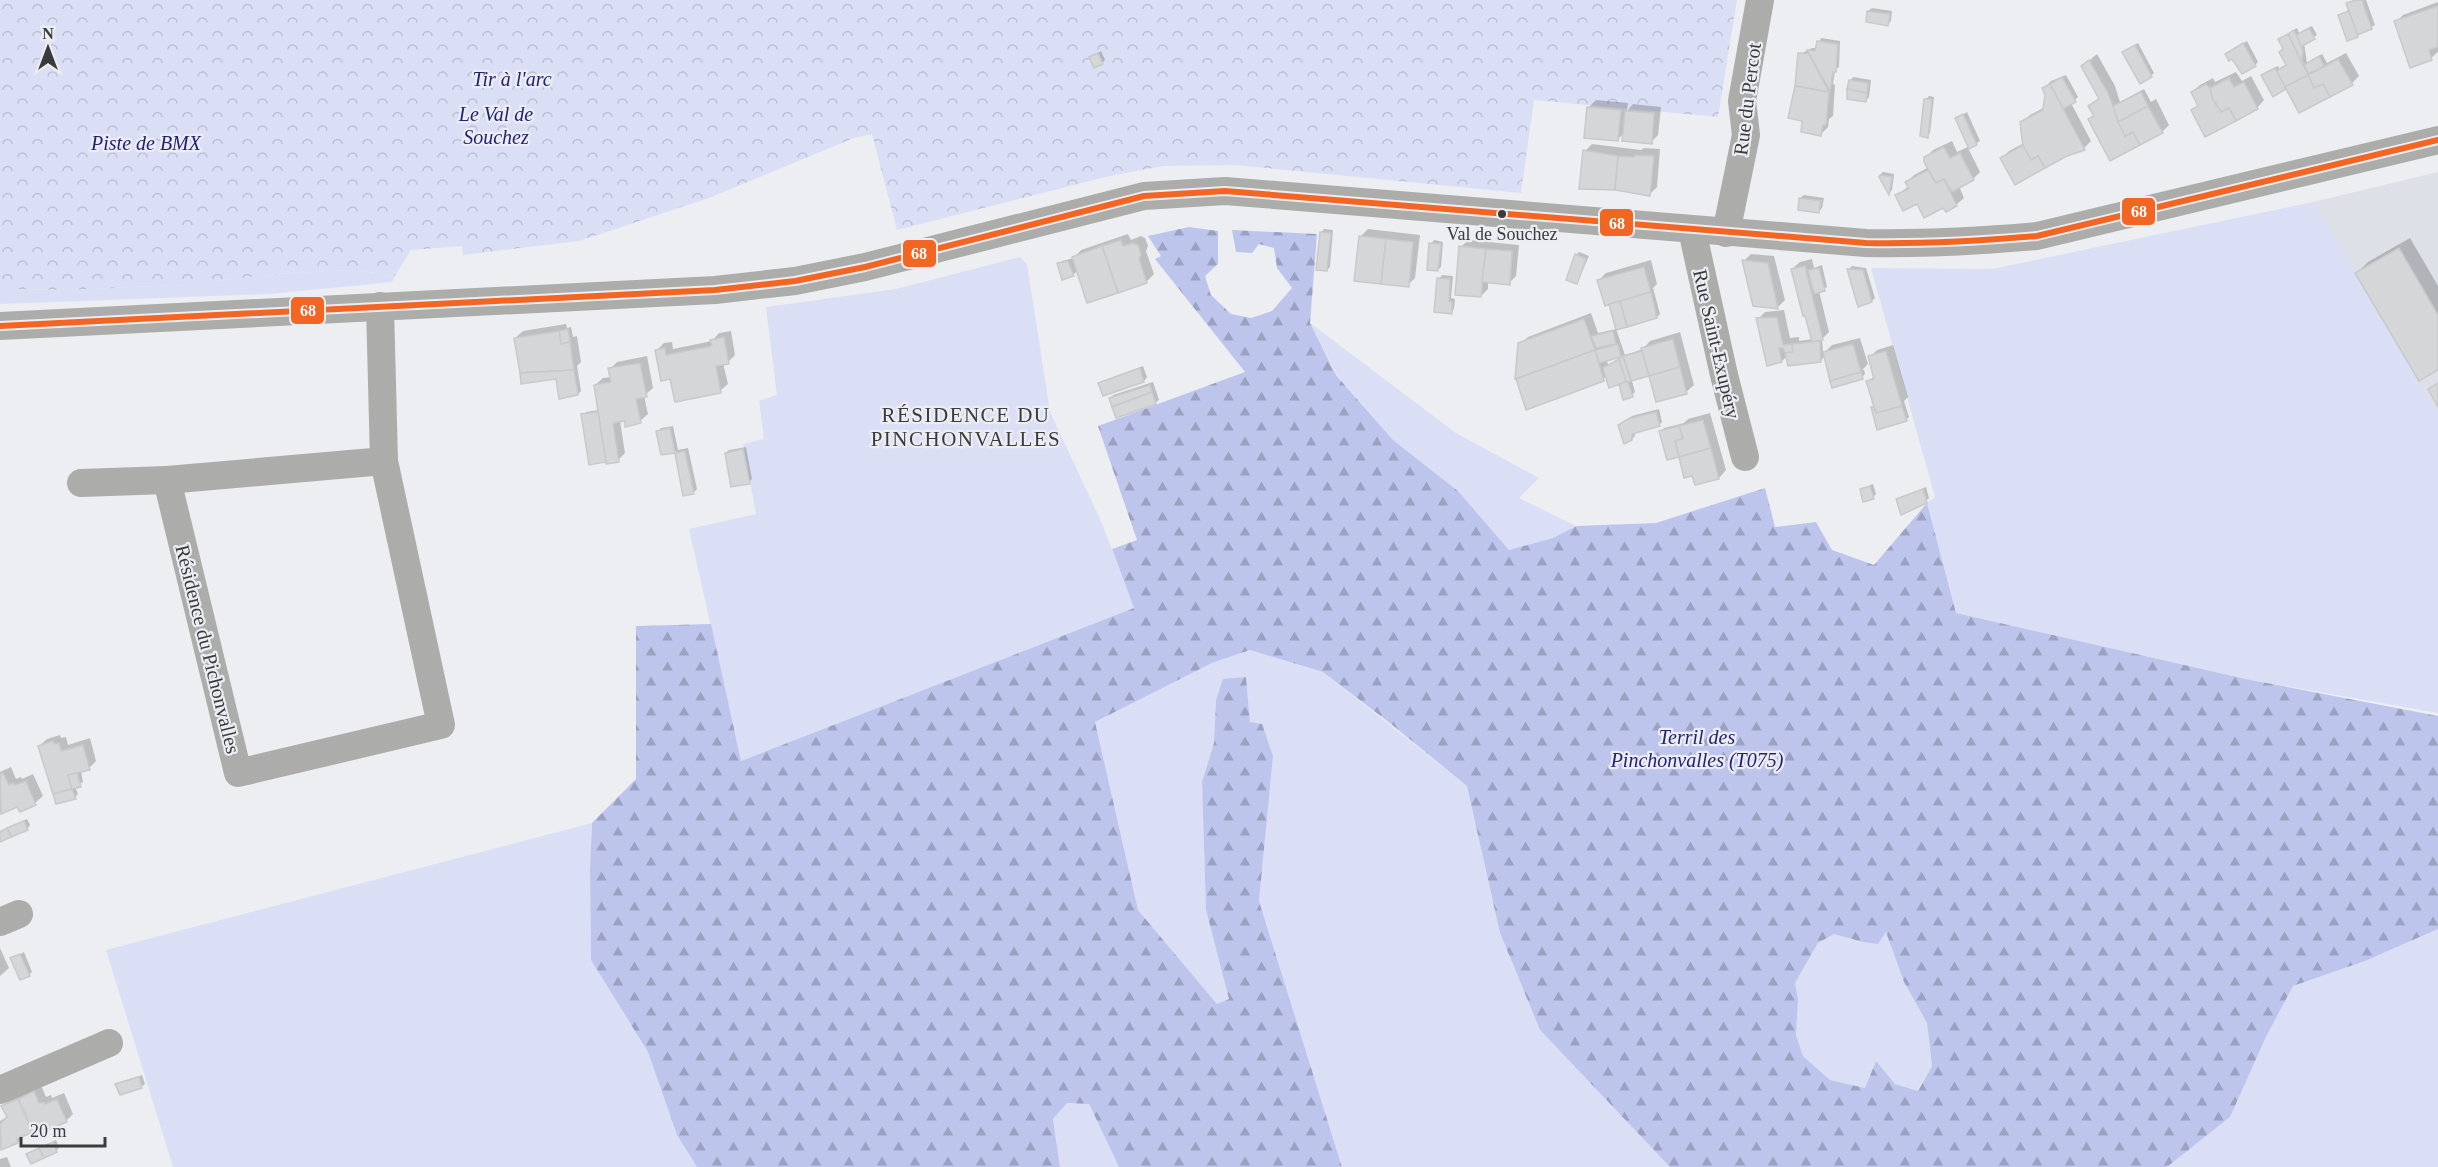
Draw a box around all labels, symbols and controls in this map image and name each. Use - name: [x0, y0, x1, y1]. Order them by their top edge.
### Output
- north arrow: [18, 18, 78, 78]
- text: N: [42, 25, 54, 42]
- street label: Rue du Percot: [1729, 41, 1765, 157]
- park label: Tir à l'arc: [472, 68, 552, 90]
- park label: Le Val de Souchez: [458, 103, 533, 148]
- park label: Piste de BMX: [90, 132, 202, 154]
- line badge: 68: [2121, 197, 2156, 226]
- text: 68: [2131, 203, 2147, 220]
- marker: Val de Souchez: [1496, 208, 1508, 220]
- line badge: 68: [1599, 208, 1634, 237]
- text: 68: [1609, 215, 1625, 232]
- place label: Val de Souchez: [1447, 224, 1557, 244]
- line badge: 68: [902, 239, 937, 268]
- text: 68: [911, 245, 927, 262]
- street label: Rue Saint-Exupéry: [1688, 267, 1745, 421]
- line badge: 68: [290, 296, 325, 325]
- text: 68: [300, 302, 316, 319]
- district label: RÉSIDENCE DU PINCHONVALLES: [871, 403, 1061, 451]
- street label: Résidence du Pichonvalles: [171, 542, 245, 756]
- park label: Terril des Pinchonvalles (T075): [1610, 726, 1784, 772]
- scale bar: [21, 1110, 105, 1148]
- text: 20 m: [30, 1121, 67, 1141]

